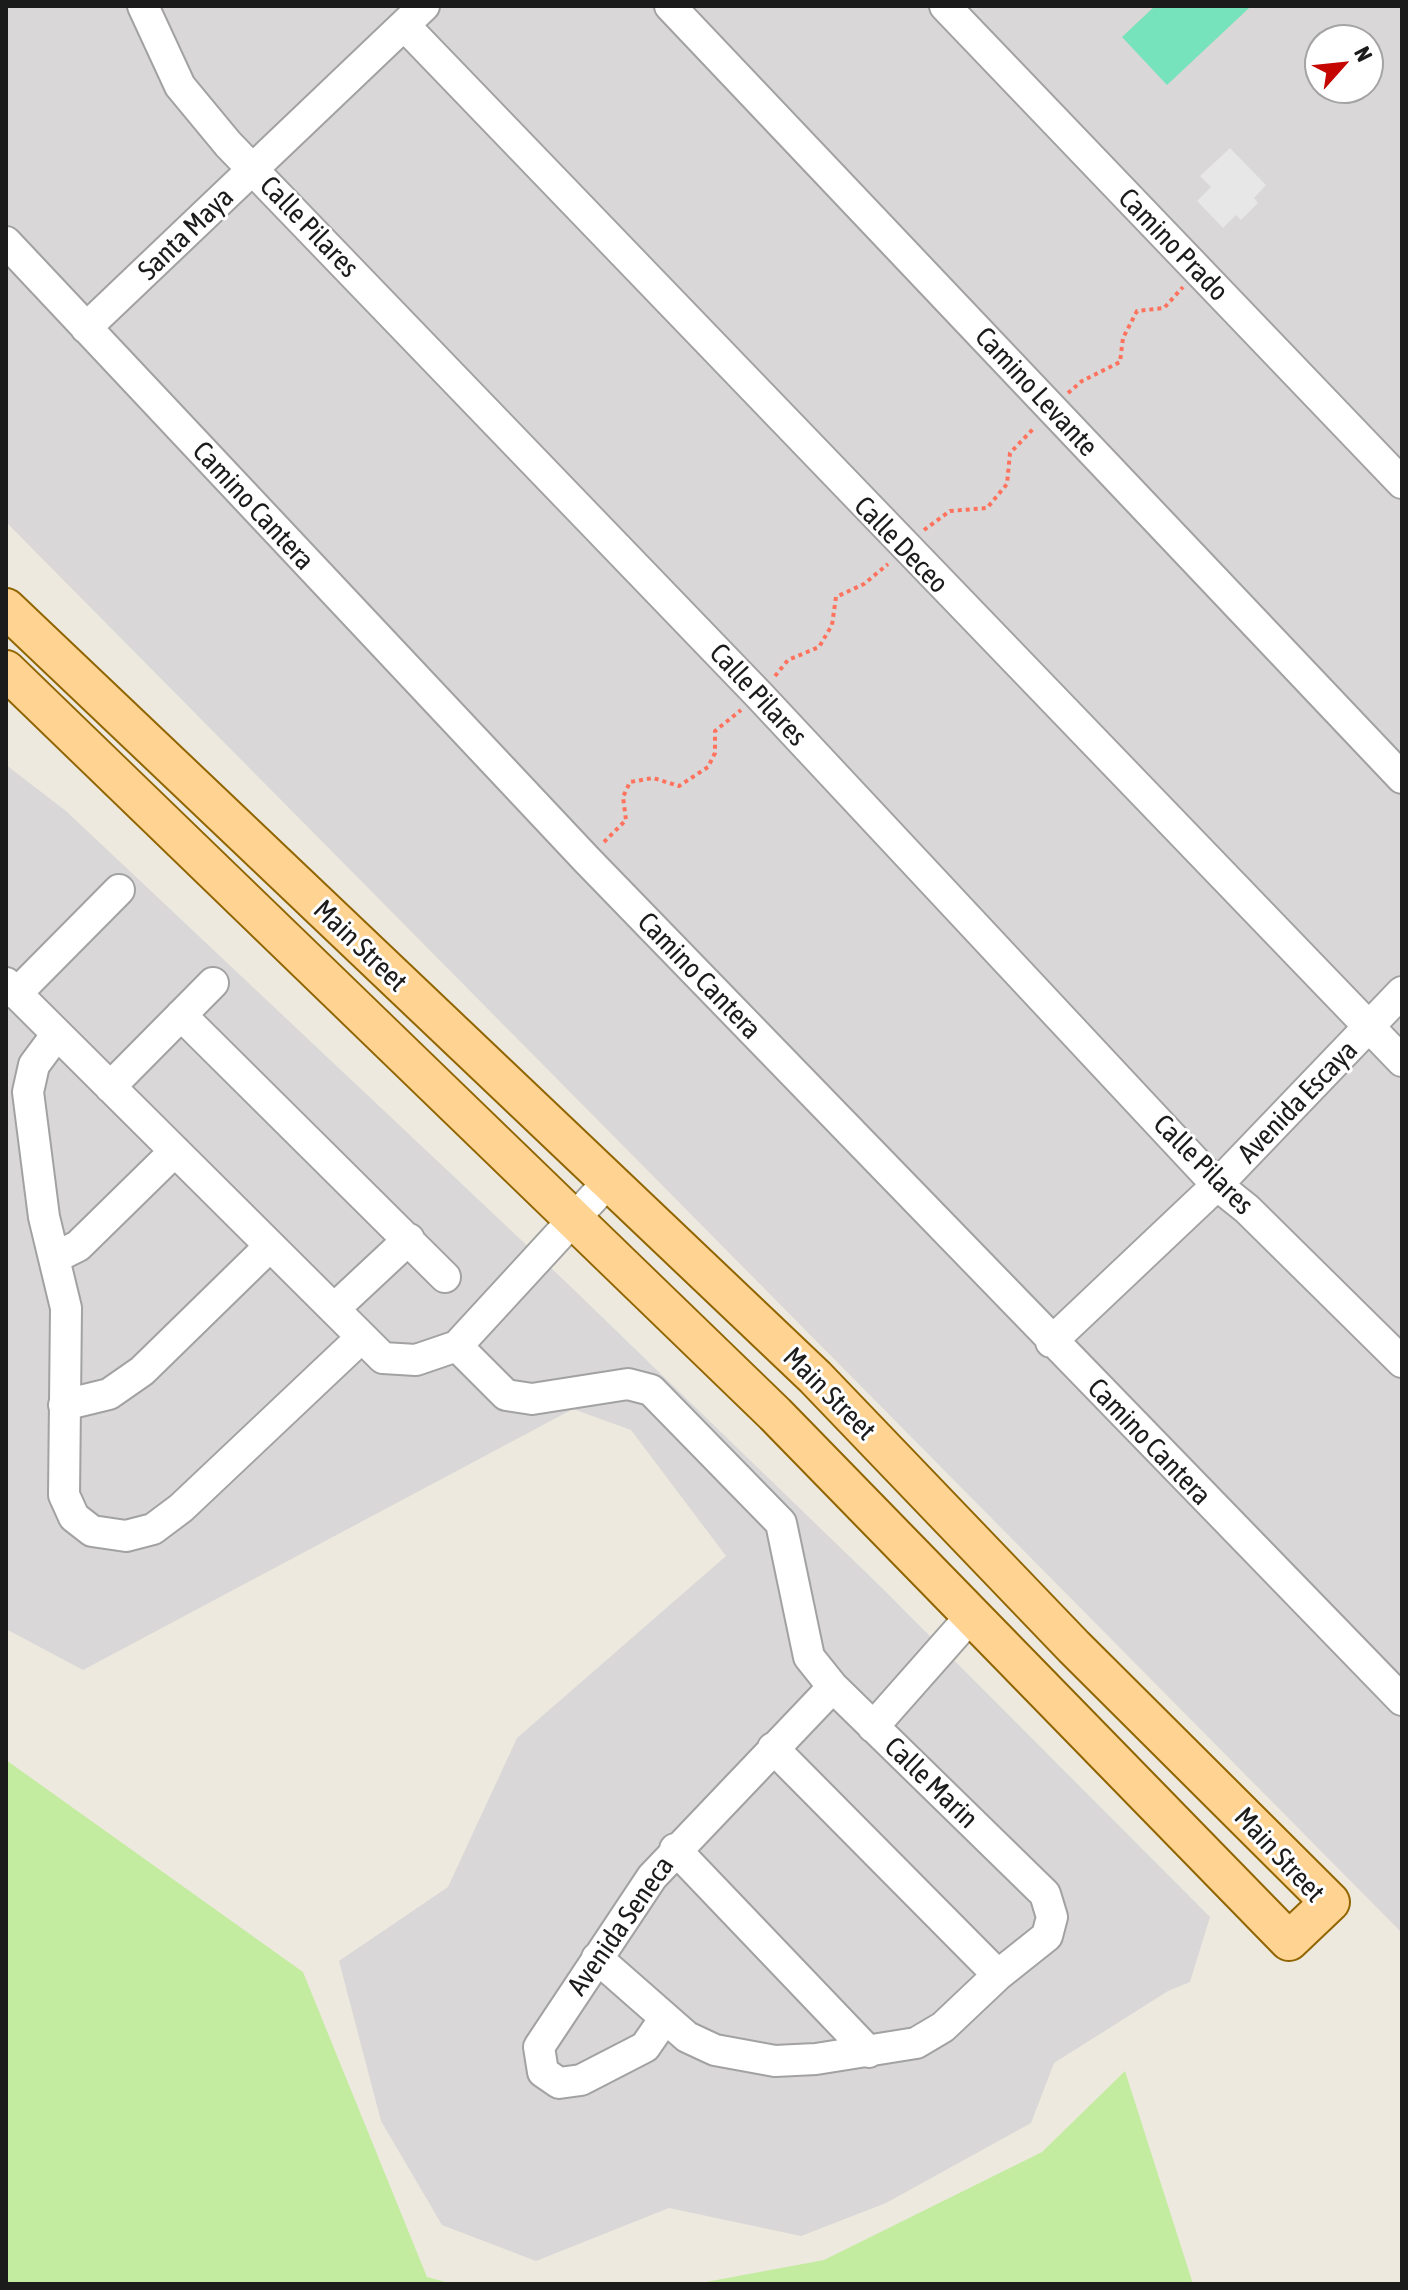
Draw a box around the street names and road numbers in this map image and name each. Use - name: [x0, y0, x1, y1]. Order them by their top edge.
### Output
- street label: Calle Pilares: [253, 169, 365, 285]
- street label: Santa Maya: [131, 180, 241, 288]
- street label: Camino Prado: [1111, 182, 1235, 308]
- street label: Camino Levante: [968, 320, 1104, 464]
- street label: Camino Cantera: [185, 435, 321, 577]
- street label: Calle Deceo: [847, 490, 955, 600]
- street label: Calle Pilares: [702, 637, 814, 753]
- street label: Main Street: [306, 893, 414, 999]
- street label: Camino Cantera: [630, 906, 768, 1046]
- street label: Avenida Escaya: [1231, 1034, 1365, 1170]
- street label: Calle Pilares: [1146, 1108, 1260, 1222]
- street label: Main Street: [776, 1341, 882, 1447]
- street label: Camino Cantera: [1080, 1372, 1218, 1512]
- street label: Calle Marin: [877, 1730, 985, 1836]
- street label: Main Street: [1227, 1801, 1331, 1909]
- street label: Avenida Seneca: [561, 1850, 681, 2002]

